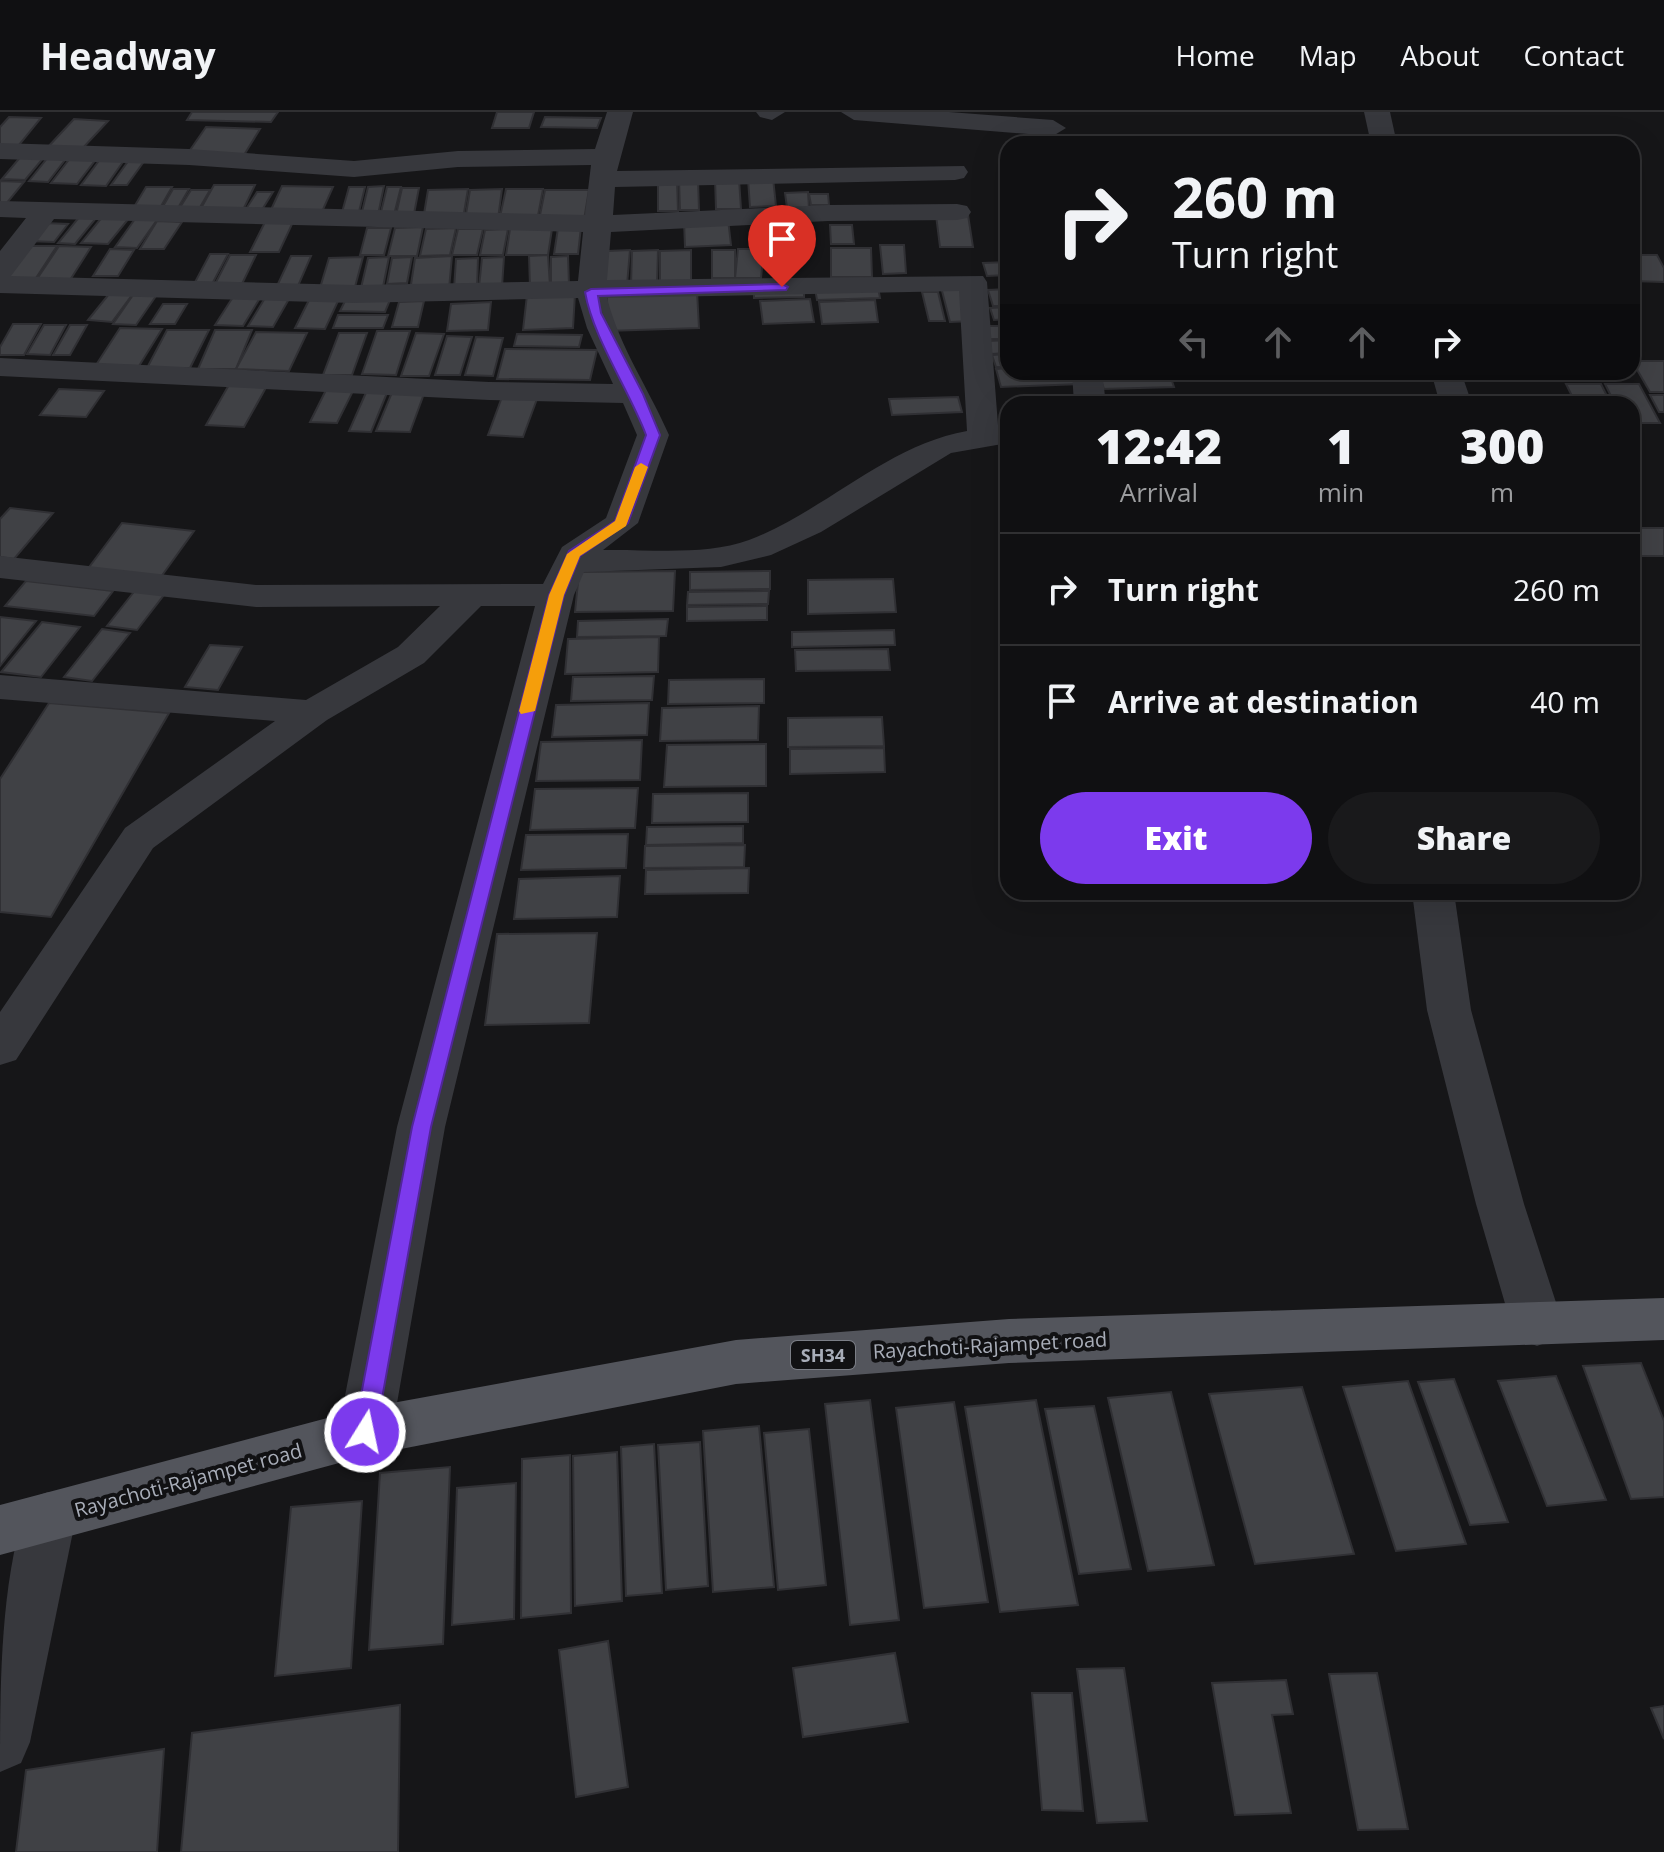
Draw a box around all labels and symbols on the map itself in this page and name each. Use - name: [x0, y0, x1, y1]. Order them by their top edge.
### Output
- pin: [748, 205, 816, 287]
- street label: Rayachoti-Rajampet road: [872, 1325, 1108, 1365]
- road number: SH34: [791, 1341, 855, 1369]
- position arrow: [323, 1390, 407, 1474]
- street label: Rayachoti-Rajampet road: [71, 1437, 305, 1523]

